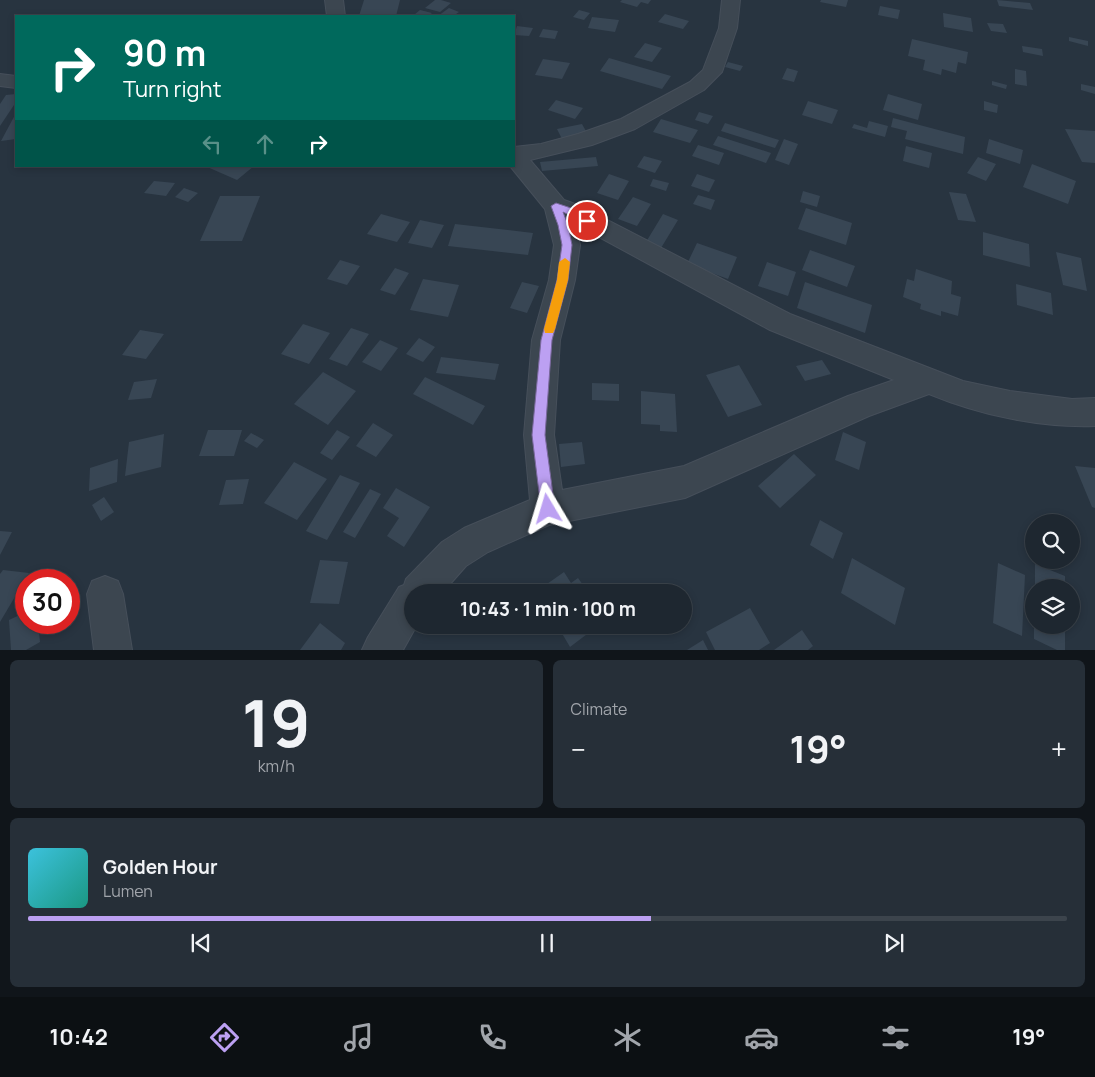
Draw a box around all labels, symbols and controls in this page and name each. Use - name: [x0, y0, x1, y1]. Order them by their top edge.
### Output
- text: 90 m: [123, 29, 206, 77]
- icon: right: [40, 35, 105, 100]
- text: Turn right: [123, 74, 221, 104]
- icon: left: [198, 130, 226, 158]
- icon: ahead: [251, 130, 279, 158]
- icon: right: [304, 130, 332, 158]
- pin: [566, 200, 608, 242]
- icon: arrive: [573, 207, 601, 235]
- position arrow: [521, 482, 573, 534]
- map controls: [1025, 514, 1080, 634]
- button: search: [1025, 514, 1080, 569]
- speed limit sign: 30: [15, 569, 80, 634]
- button: layers: [1025, 579, 1080, 634]
- text: 10:43 · 1 min · 100 m: [460, 596, 636, 622]
- text: 19: [242, 678, 311, 767]
- text: Climate: [571, 698, 627, 720]
- text: 19°: [790, 722, 847, 774]
- text: −: [571, 730, 586, 768]
- text: +: [1051, 730, 1067, 768]
- text: km/h: [258, 755, 295, 777]
- text: Golden Hour: [103, 854, 217, 880]
- text: Lumen: [103, 880, 153, 902]
- icon: previous: [187, 929, 215, 957]
- icon: pause: [533, 929, 561, 957]
- icon: next: [880, 929, 908, 957]
- icon: directions: [207, 1020, 242, 1055]
- icon: music: [341, 1020, 376, 1055]
- icon: phone: [475, 1020, 510, 1055]
- icon: climate: [610, 1020, 645, 1055]
- icon: car: [744, 1020, 779, 1055]
- icon: filters: [878, 1020, 913, 1055]
- text: 10:42: [50, 1022, 108, 1052]
- text: 19°: [1012, 1022, 1045, 1052]

